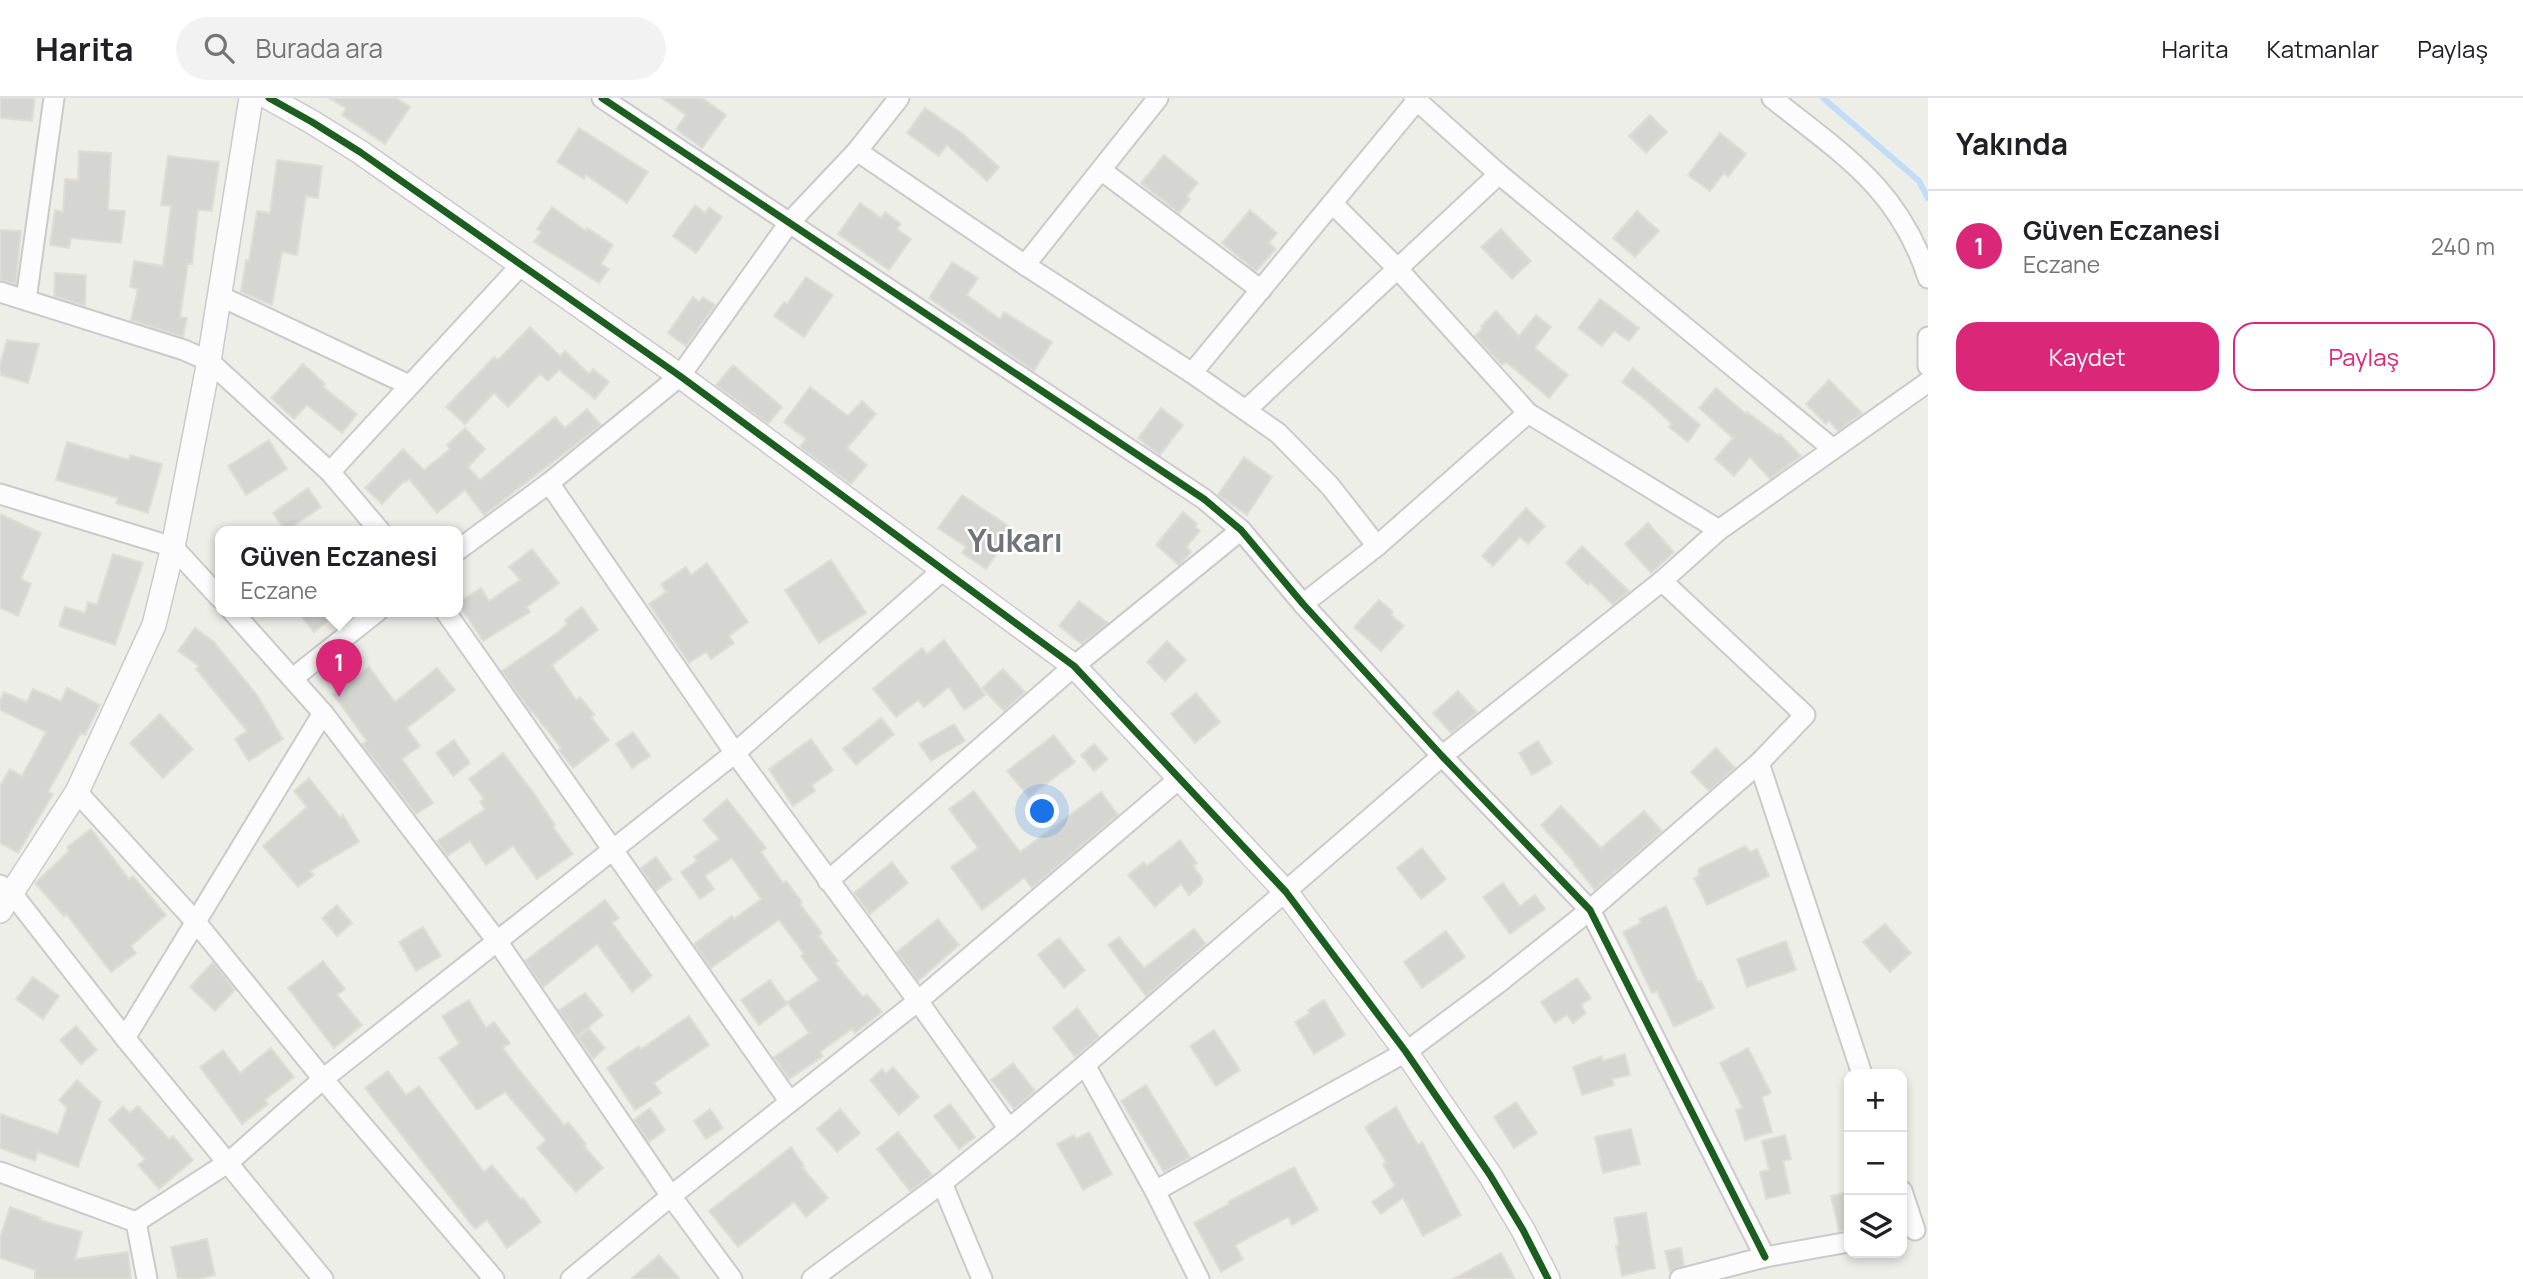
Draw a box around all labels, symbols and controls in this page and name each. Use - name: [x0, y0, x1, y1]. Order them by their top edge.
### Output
- search box: [176, 17, 666, 80]
- text: Harita: [35, 26, 134, 71]
- icon: search: [200, 29, 238, 67]
- text: Burada ara: [256, 30, 383, 66]
- text: Harita: [2162, 32, 2229, 65]
- text: Katmanlar: [2267, 32, 2379, 65]
- text: Paylaş: [2417, 32, 2488, 65]
- text: Yakında: [1956, 123, 2068, 164]
- text: Güven Eczanesi: [2023, 212, 2220, 248]
- text: 1: [1974, 230, 1984, 262]
- text: 240 m: [2431, 230, 2495, 262]
- text: Eczane: [2023, 248, 2100, 280]
- button: Kaydet: [1956, 322, 2219, 391]
- button: Paylaş: [2233, 322, 2495, 391]
- district label: Yukarı: [967, 518, 1063, 562]
- popup: [215, 526, 463, 617]
- text: Güven Eczanesi: [240, 538, 438, 574]
- text: Eczane: [240, 574, 318, 606]
- pin: 1: [316, 639, 362, 697]
- your location: [1025, 794, 1059, 828]
- map controls: [1844, 1069, 1907, 1258]
- button: +: [1844, 1069, 1907, 1132]
- button: −: [1844, 1132, 1907, 1195]
- button: layers: [1844, 1195, 1907, 1258]

